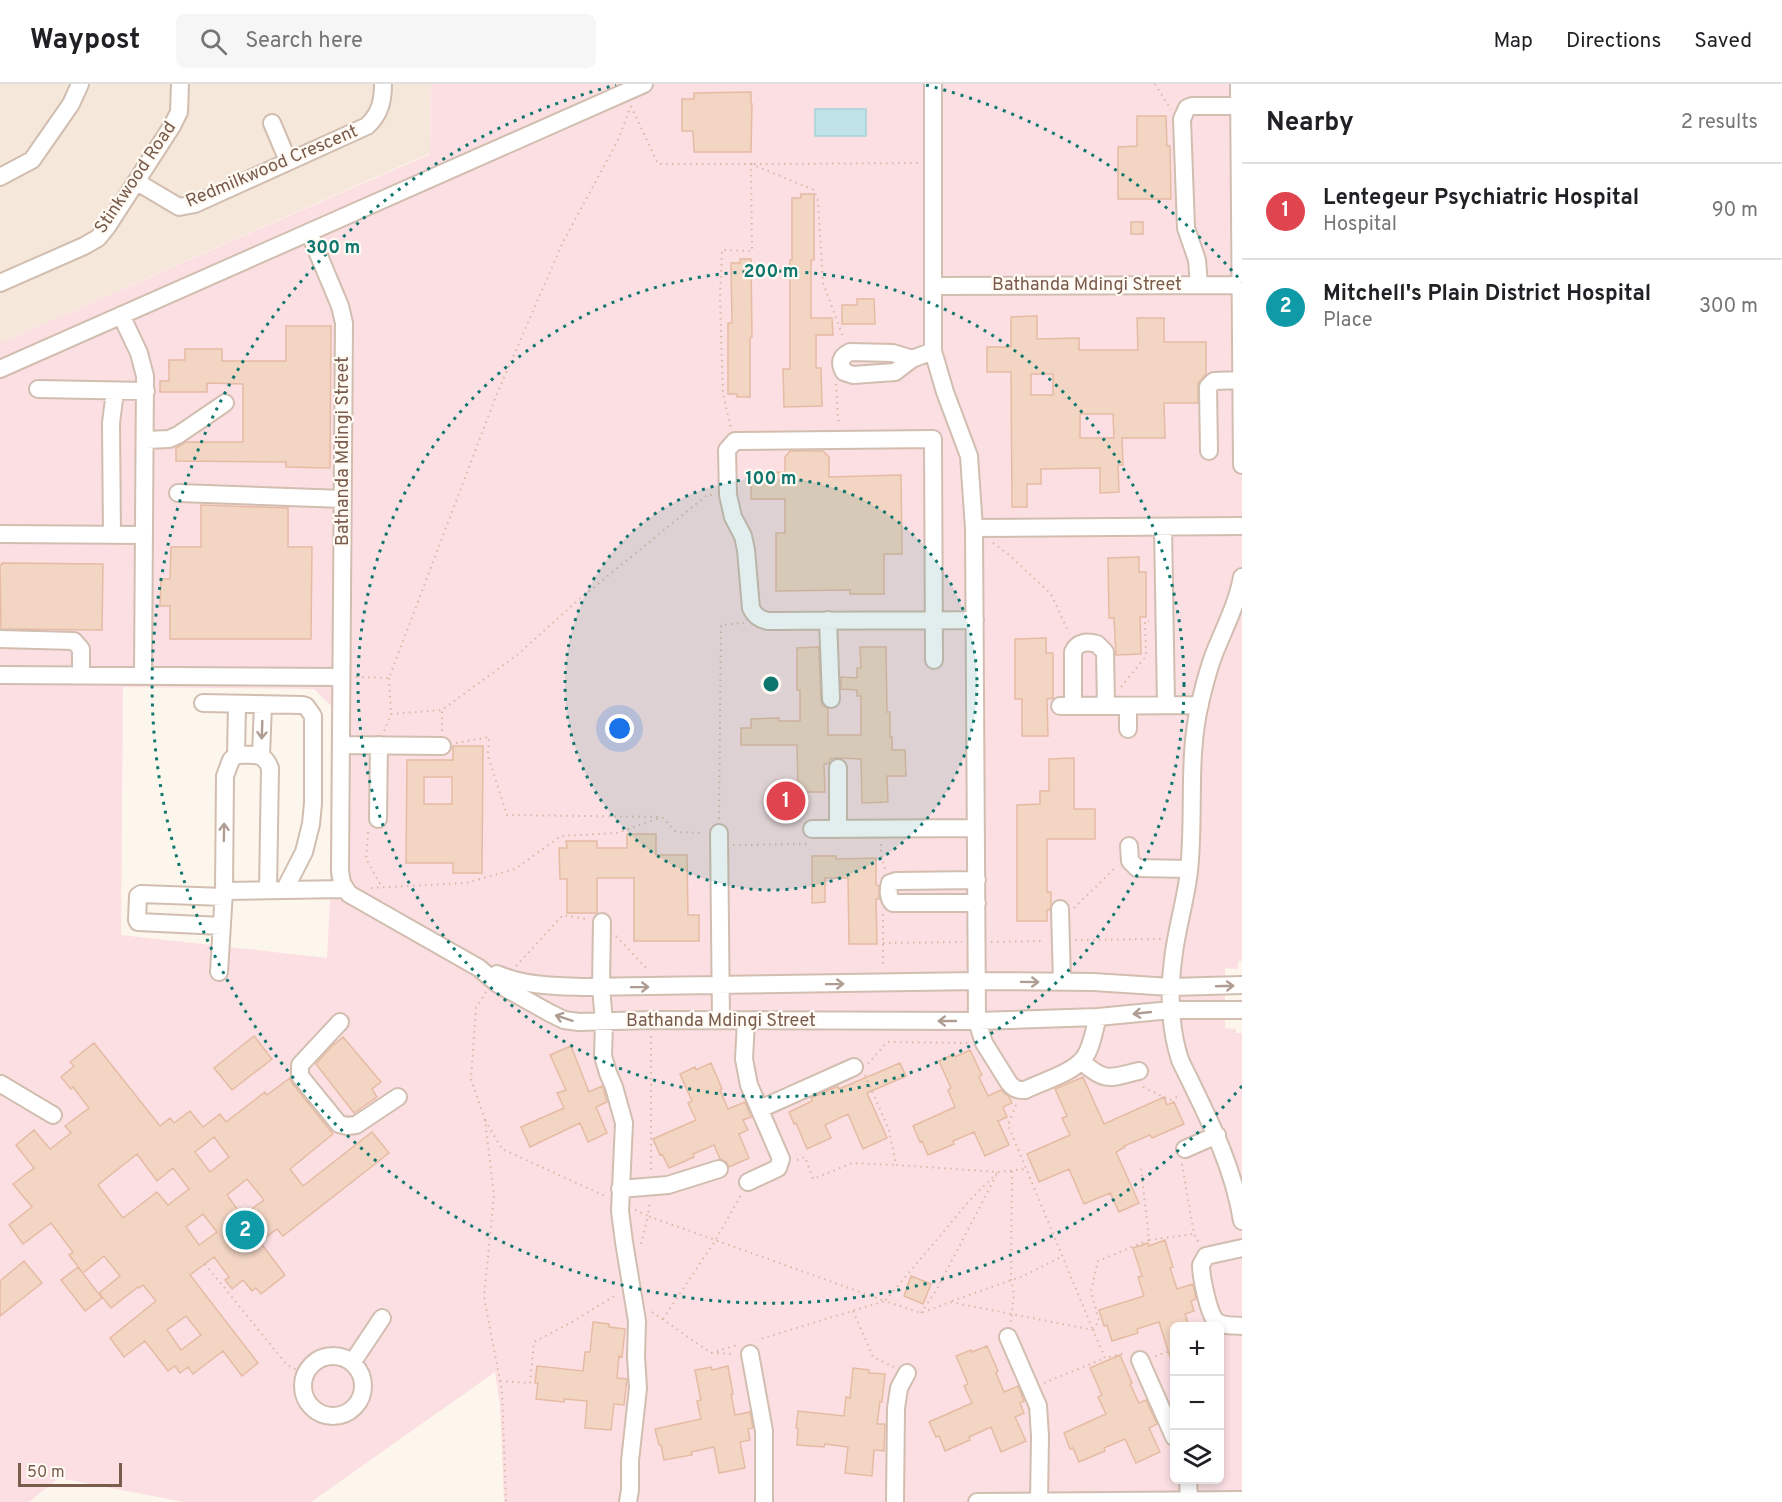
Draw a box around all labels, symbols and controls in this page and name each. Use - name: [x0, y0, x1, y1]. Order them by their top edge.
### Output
- search box: [176, 14, 596, 68]
- text: Waypost: [30, 23, 140, 59]
- icon: search: [197, 25, 230, 58]
- text: Search here: [245, 28, 363, 55]
- text: Map: [1493, 28, 1533, 55]
- text: Directions: [1566, 28, 1661, 55]
- text: Saved: [1694, 28, 1752, 55]
- text: Nearby: [1266, 107, 1354, 140]
- text: 2 results: [1681, 110, 1758, 136]
- street label: Stinkwood Road: [90, 118, 182, 238]
- street label: Redmilkwood Crescent: [182, 120, 362, 214]
- text: Lentegeur Psychiatric Hospital: [1323, 185, 1639, 212]
- text: 1: [1282, 198, 1290, 224]
- text: 90 m: [1712, 198, 1758, 224]
- text: Hospital: [1323, 212, 1397, 238]
- text: 300 m: [306, 237, 360, 260]
- text: 200 m: [743, 261, 799, 284]
- street label: Bathanda Mdingi Street: [992, 274, 1182, 297]
- text: Mitchell's Plain District Hospital: [1323, 281, 1651, 308]
- text: 2: [1279, 294, 1292, 320]
- text: 300 m: [1699, 294, 1758, 320]
- text: Place: [1323, 308, 1373, 334]
- street label: Bathanda Mdingi Street: [332, 356, 355, 546]
- text: 100 m: [745, 468, 797, 491]
- centre of rings: [761, 674, 781, 694]
- your location: [605, 714, 634, 743]
- one-way arrow: [256, 720, 267, 740]
- pin: 1: [766, 778, 806, 824]
- one-way arrow: [218, 823, 230, 843]
- one-way arrow: [1019, 976, 1039, 987]
- one-way arrow: [824, 978, 844, 989]
- one-way arrow: [1214, 980, 1234, 991]
- one-way arrow: [629, 981, 649, 993]
- one-way arrow: [1132, 1008, 1152, 1019]
- street label: Bathanda Mdingi Street: [626, 1010, 816, 1033]
- one-way arrow: [555, 1012, 574, 1023]
- one-way arrow: [937, 1015, 957, 1027]
- pin: 2: [226, 1208, 264, 1252]
- map controls: [1170, 1322, 1224, 1484]
- button: +: [1170, 1322, 1224, 1376]
- button: −: [1170, 1376, 1224, 1430]
- button: layers: [1170, 1430, 1224, 1484]
- scale bar: [18, 1460, 122, 1488]
- text: 50 m: [27, 1463, 65, 1483]

